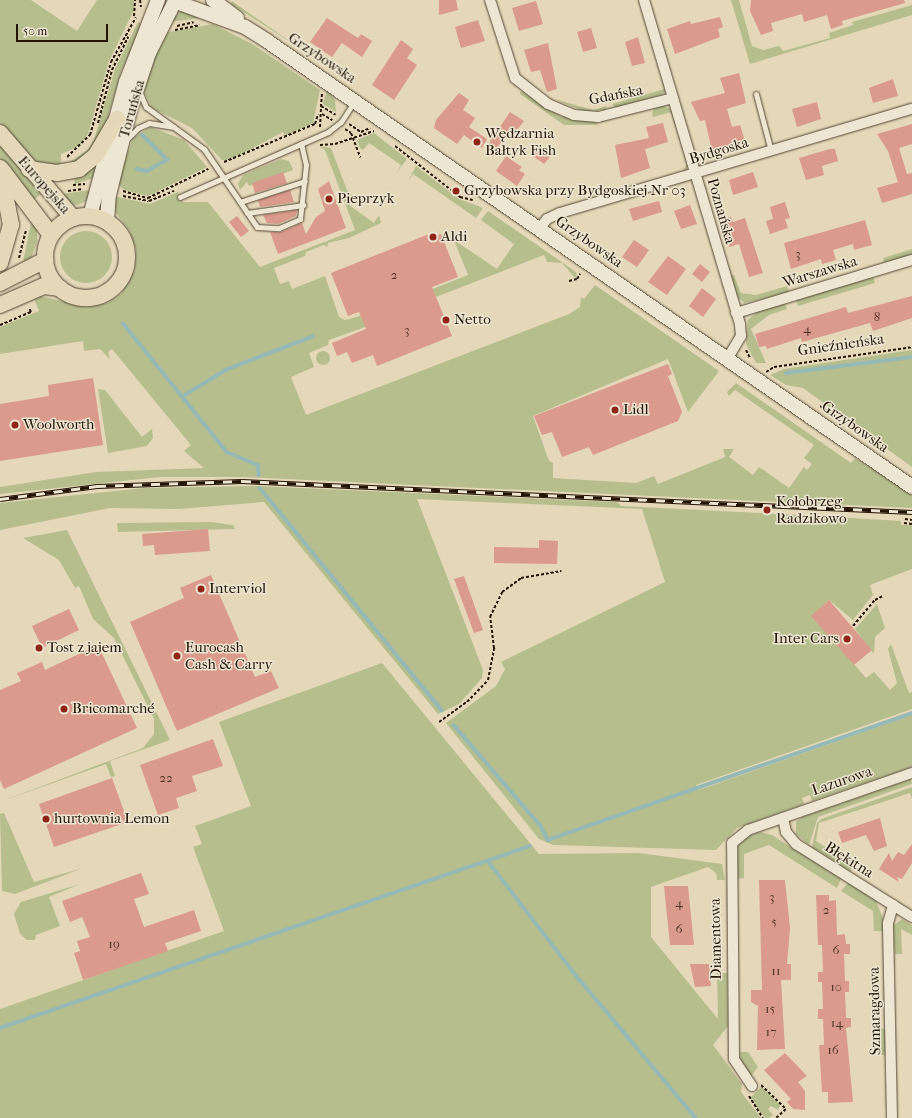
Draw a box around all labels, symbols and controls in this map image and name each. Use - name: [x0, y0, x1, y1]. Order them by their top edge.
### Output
- scale bar: [18, 16, 110, 42]
- text: 50 m: [23, 24, 47, 38]
- street label: Grzybowska: [285, 29, 359, 87]
- street label: Toruńska: [115, 78, 149, 140]
- street label: Gdańska: [587, 81, 645, 109]
- place label: Wędzarnia Bałtyk Fish: [485, 124, 556, 159]
- street label: Bydgoska: [687, 133, 751, 169]
- marker: Wędzarnia Bałtyk Fish: [472, 137, 482, 147]
- street label: Europejska: [14, 152, 74, 218]
- street label: Poznańska: [703, 176, 739, 246]
- place label: Grzybowska przy Bydgoskiej Nr 03: [464, 182, 686, 200]
- marker: Grzybowska przy Bydgoskiej Nr 03: [451, 186, 461, 196]
- place label: Pieprzyk: [337, 190, 394, 208]
- marker: Pieprzyk: [324, 194, 334, 204]
- street label: Grzybowska: [552, 212, 626, 272]
- place label: Aldi: [441, 228, 467, 246]
- marker: Aldi: [428, 232, 438, 242]
- house number: 3: [795, 246, 801, 262]
- street label: Warszawska: [780, 252, 860, 292]
- house number: 2: [391, 267, 397, 283]
- house number: 8: [874, 309, 880, 325]
- place label: Netto: [454, 311, 491, 329]
- marker: Netto: [441, 315, 451, 325]
- house number: 4: [803, 321, 811, 337]
- house number: 3: [404, 322, 410, 338]
- street label: Gnieźnieńska: [797, 330, 885, 360]
- street label: Grzybowska: [818, 397, 892, 457]
- place label: Lidl: [623, 401, 649, 419]
- marker: Lidl: [610, 405, 620, 415]
- place label: Woolworth: [23, 416, 94, 434]
- marker: Woolworth: [10, 420, 20, 430]
- place label: Kołobrzeg Radzikowo: [776, 492, 847, 527]
- marker: Kołobrzeg Radzikowo: [761, 504, 773, 516]
- place label: Interviol: [209, 580, 266, 598]
- marker: Interviol: [196, 584, 206, 594]
- place label: Inter Cars: [773, 630, 839, 648]
- marker: Inter Cars: [842, 634, 852, 644]
- place label: Eurocash Cash & Carry: [185, 638, 272, 673]
- place label: Tost z jajem: [47, 639, 122, 657]
- marker: Tost z jajem: [34, 643, 44, 653]
- marker: Eurocash Cash & Carry: [172, 651, 182, 661]
- place label: Bricomarché: [72, 700, 155, 718]
- marker: Bricomarché: [59, 704, 69, 714]
- street label: Lazurowa: [809, 762, 875, 800]
- house number: 22: [159, 770, 173, 786]
- place label: hurtownia Lemon: [54, 810, 169, 828]
- marker: hurtownia Lemon: [41, 814, 51, 824]
- street label: Błękitna: [821, 838, 877, 882]
- house number: 3: [769, 889, 775, 905]
- house number: 4: [675, 895, 683, 911]
- street label: Diamentowa: [706, 898, 726, 980]
- house number: 2: [823, 902, 829, 918]
- house number: 5: [771, 914, 777, 930]
- house number: 6: [675, 921, 683, 937]
- house number: 19: [108, 936, 120, 952]
- house number: 6: [832, 942, 840, 958]
- house number: 11: [771, 963, 781, 979]
- street label: Szmaragdowa: [865, 967, 885, 1055]
- house number: 10: [830, 979, 842, 995]
- house number: 15: [765, 1001, 775, 1017]
- house number: 14: [831, 1015, 843, 1031]
- house number: 17: [766, 1024, 776, 1040]
- house number: 16: [827, 1042, 839, 1058]

